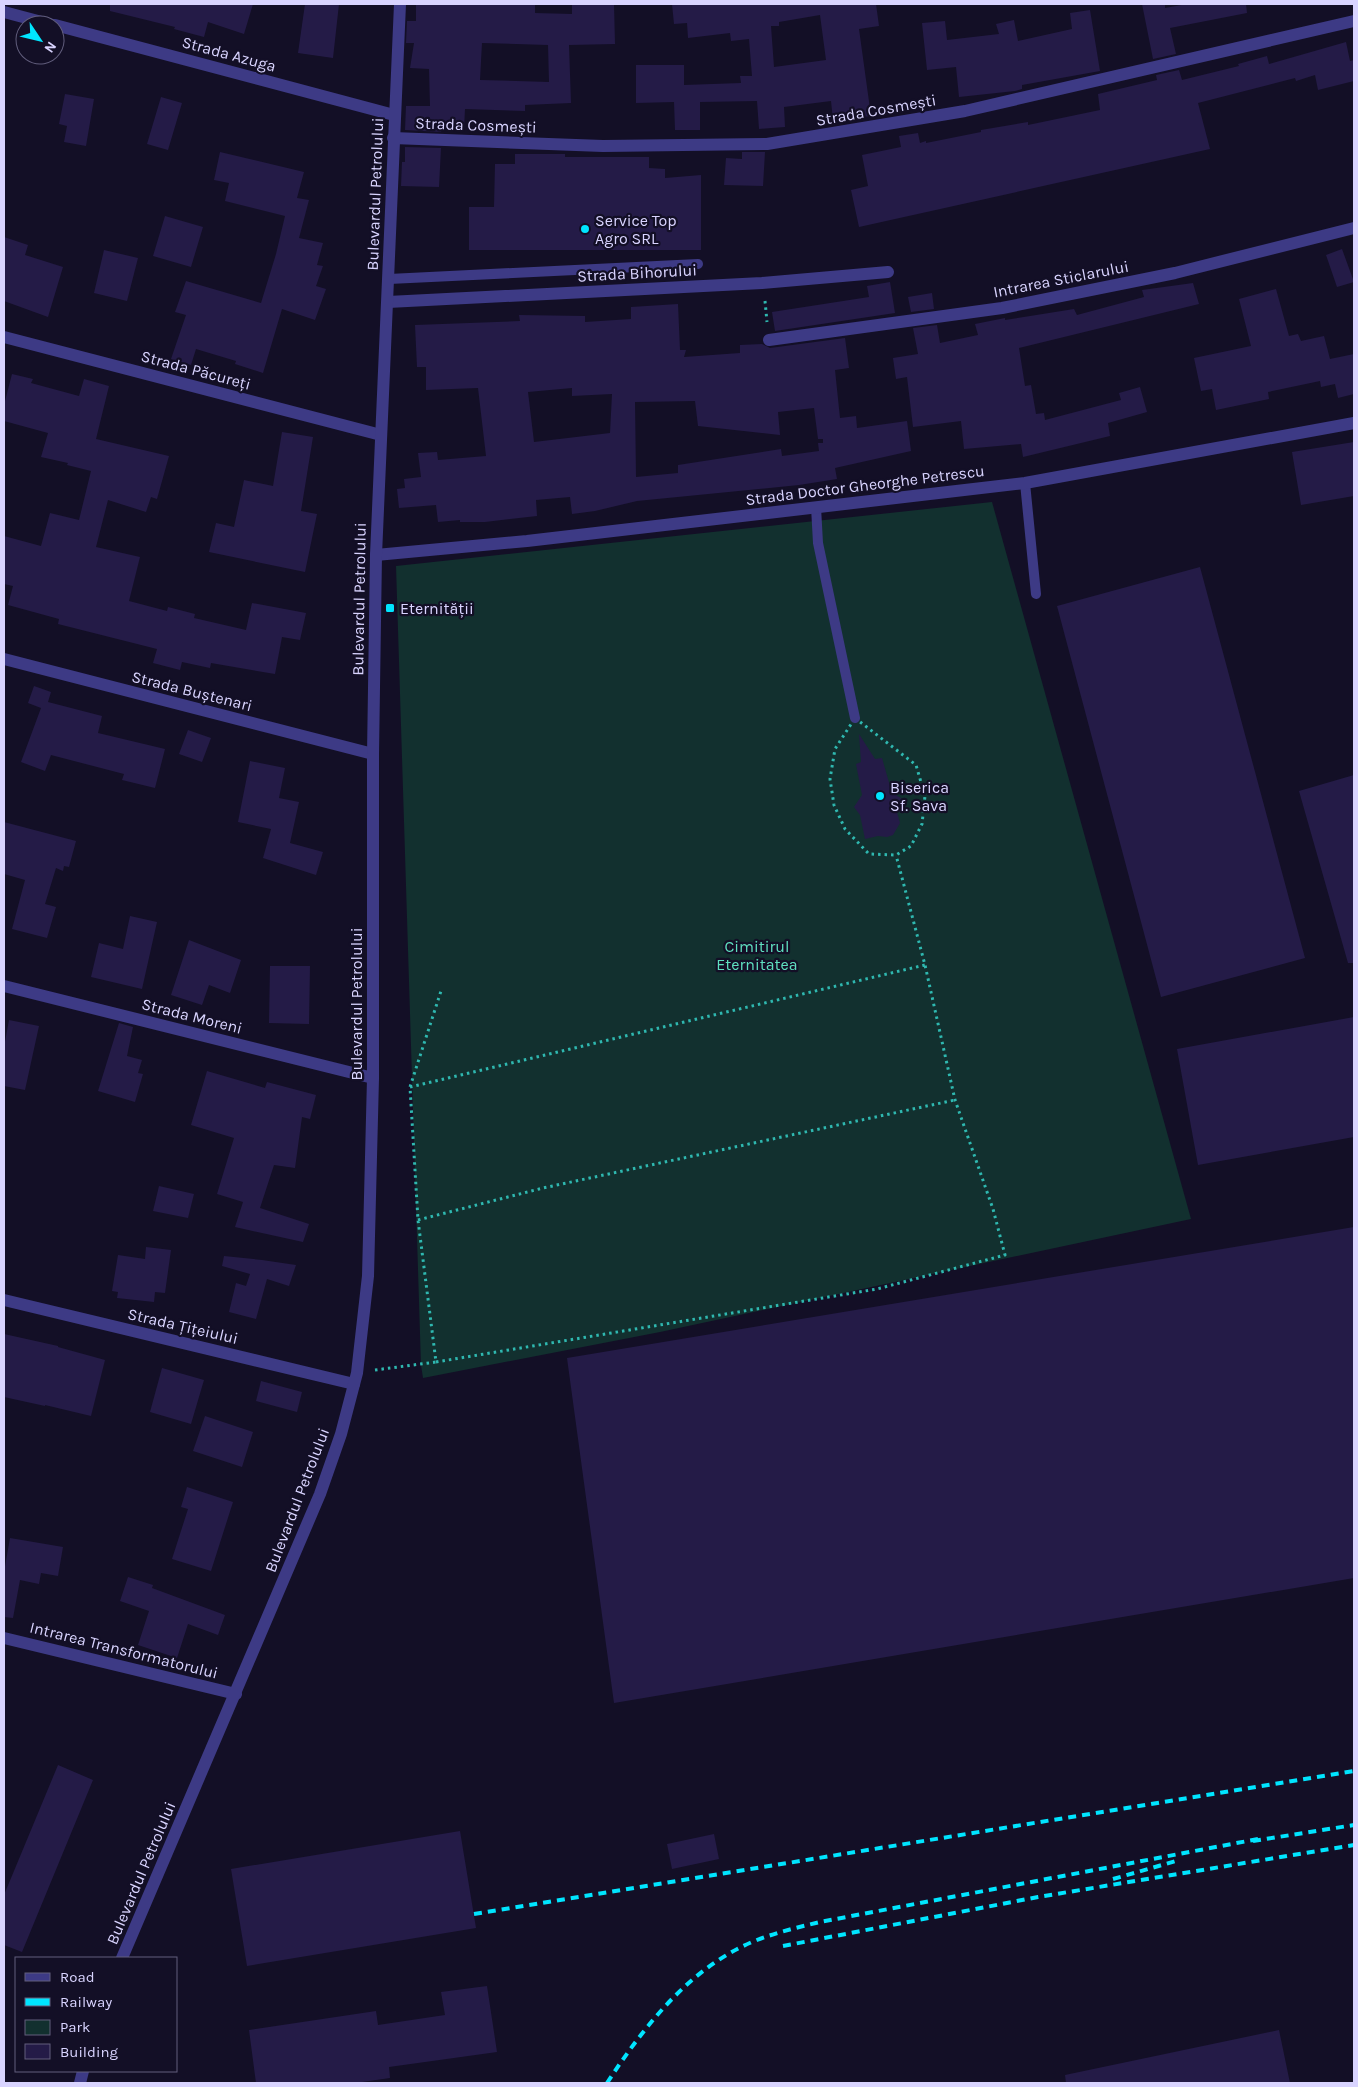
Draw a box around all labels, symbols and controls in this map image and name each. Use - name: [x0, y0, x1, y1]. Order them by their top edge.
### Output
- north arrow: [15, 15, 65, 65]
- street label: Strada Azuga: [180, 32, 278, 76]
- text: N: [40, 38, 60, 56]
- street label: Strada Cosmești: [814, 90, 938, 130]
- street label: Strada Cosmești: [415, 113, 537, 137]
- street label: Bulevardul Petrolului: [363, 117, 387, 271]
- place label: Service Top Agro SRL: [595, 211, 677, 248]
- marker: Service Top Agro SRL: [579, 223, 591, 235]
- street label: Intrarea Sticlarului: [992, 257, 1130, 301]
- street label: Strada Bihorului: [577, 260, 697, 286]
- street label: Strada Păcureți: [139, 346, 253, 394]
- street label: Strada Doctor Gheorghe Petrescu: [744, 461, 986, 509]
- street label: Bulevardul Petrolului: [348, 522, 370, 676]
- place label: Eternității: [400, 599, 474, 618]
- marker: Eternității: [384, 602, 396, 614]
- street label: Strada Buștenari: [130, 667, 254, 715]
- place label: Biserica Sf. Sava: [890, 778, 949, 815]
- marker: Biserica Sf. Sava: [874, 790, 886, 802]
- street label: Bulevardul Petrolului: [347, 927, 366, 1081]
- park label: Cimitirul Eternitatea: [716, 937, 798, 974]
- street label: Strada Moreni: [140, 994, 244, 1038]
- street label: Strada Țițeiului: [126, 1304, 240, 1348]
- street label: Bulevardul Petrolului: [261, 1425, 333, 1575]
- street label: Intrarea Transformatorului: [28, 1617, 220, 1683]
- street label: Bulevardul Petrolului: [102, 1799, 180, 1947]
- legend: [15, 1957, 178, 2072]
- text: Road: [60, 1968, 95, 1986]
- text: Railway: [60, 1993, 112, 2011]
- text: Park: [60, 2018, 90, 2036]
- text: Building: [60, 2043, 118, 2061]

